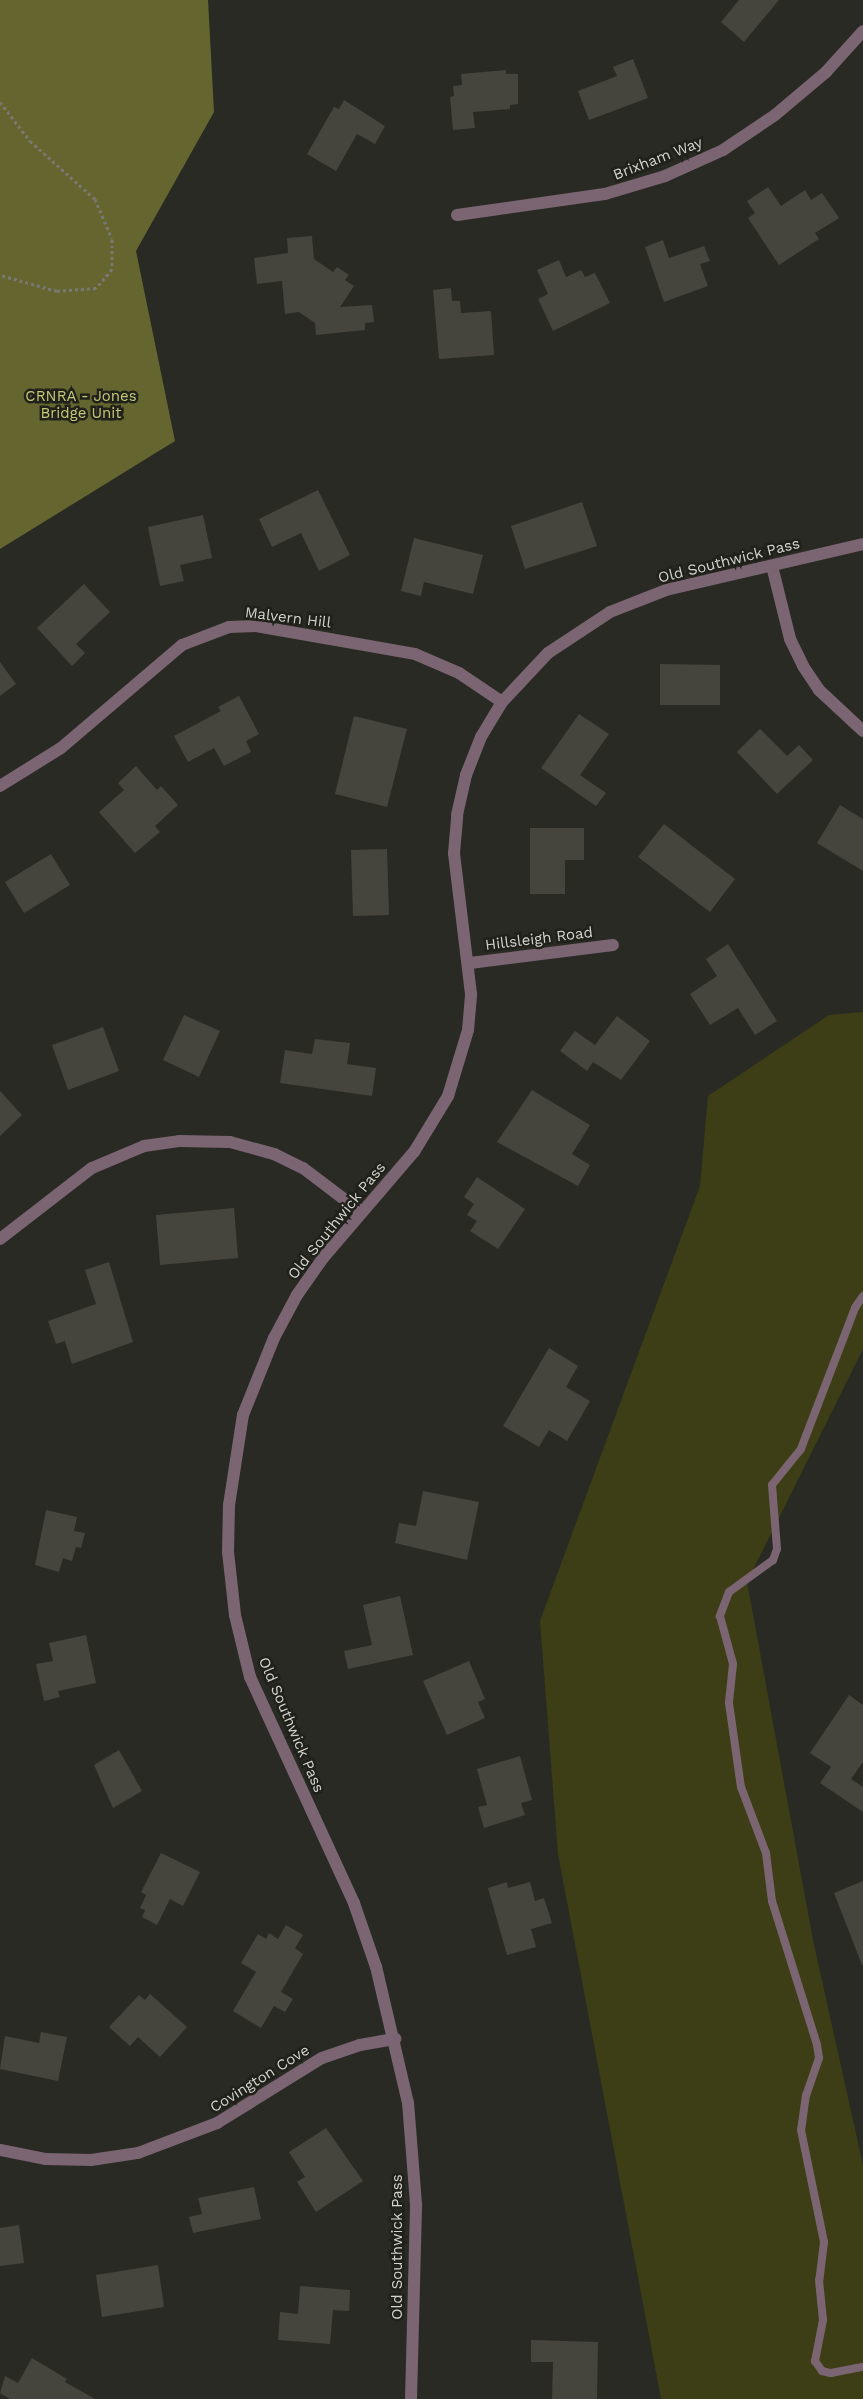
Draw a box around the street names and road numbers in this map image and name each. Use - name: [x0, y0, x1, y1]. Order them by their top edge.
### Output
- street label: Brixham Way: [611, 134, 705, 184]
- street label: Old Southwick Pass: [656, 535, 802, 587]
- street label: Malvern Hill: [244, 604, 332, 632]
- street label: Hillsleigh Road: [484, 923, 594, 955]
- street label: Old Southwick Pass: [284, 1159, 390, 1283]
- street label: Old Southwick Pass: [254, 1654, 328, 1796]
- street label: Covington Cove: [207, 2041, 313, 2117]
- street label: Old Southwick Pass: [389, 2174, 407, 2320]

